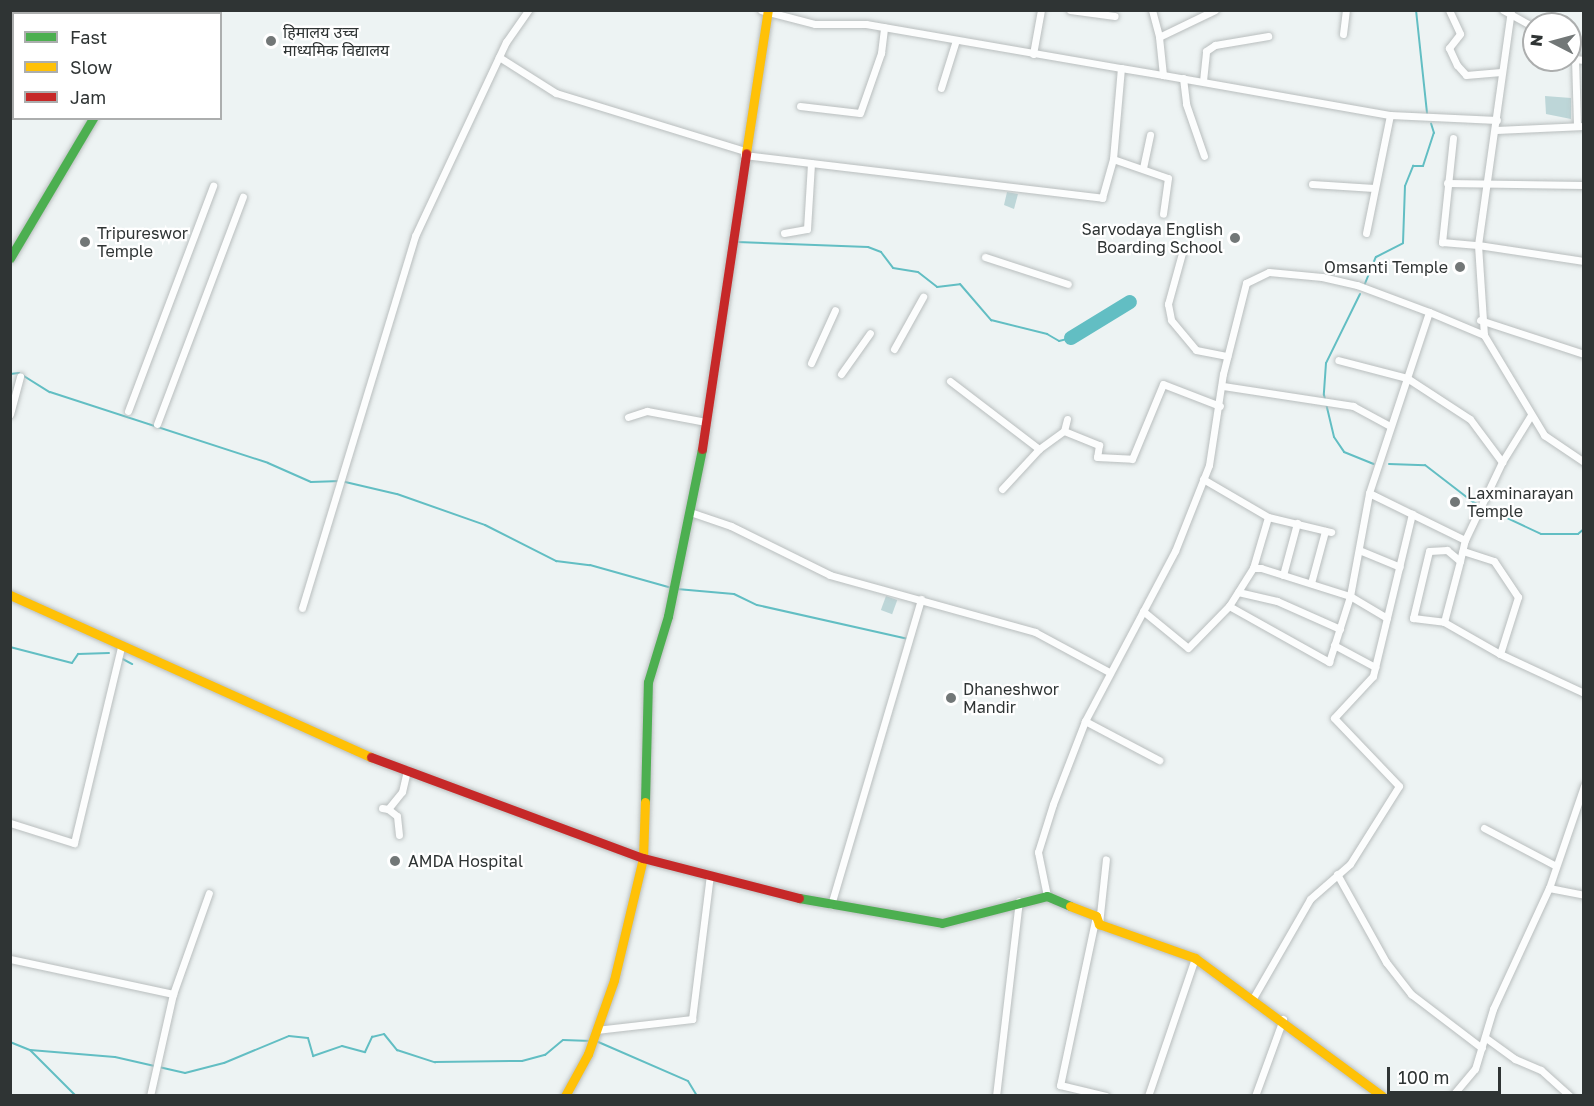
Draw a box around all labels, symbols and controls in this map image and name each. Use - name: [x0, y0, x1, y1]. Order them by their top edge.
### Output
- legend: [12, 12, 222, 120]
- north arrow: [1522, 12, 1582, 72]
- place label: हिमालय उच्च माध्यमिक विद्यालय: [283, 22, 389, 60]
- text: Fast: [70, 26, 107, 48]
- text: N: [1526, 33, 1547, 47]
- marker: हिमालय उच्च माध्यमिक विद्यालय: [264, 34, 278, 48]
- text: Slow: [70, 56, 112, 78]
- text: Jam: [70, 86, 106, 108]
- place label: Sarvodaya English Boarding School: [1082, 219, 1223, 257]
- place label: Tripureswor Temple: [97, 223, 188, 261]
- marker: Sarvodaya English Boarding School: [1228, 231, 1242, 245]
- marker: Tripureswor Temple: [78, 235, 92, 249]
- place label: Omsanti Temple: [1324, 257, 1448, 277]
- marker: Omsanti Temple: [1453, 260, 1467, 274]
- place label: Laxminarayan Temple: [1467, 483, 1574, 521]
- marker: Laxminarayan Temple: [1448, 495, 1462, 509]
- place label: Dhaneshwor Mandir: [963, 679, 1059, 717]
- marker: Dhaneshwor Mandir: [944, 691, 958, 705]
- place label: AMDA Hospital: [408, 851, 523, 871]
- marker: AMDA Hospital: [386, 852, 404, 870]
- scale bar: [1390, 1055, 1504, 1093]
- text: 100 m: [1398, 1066, 1449, 1088]

